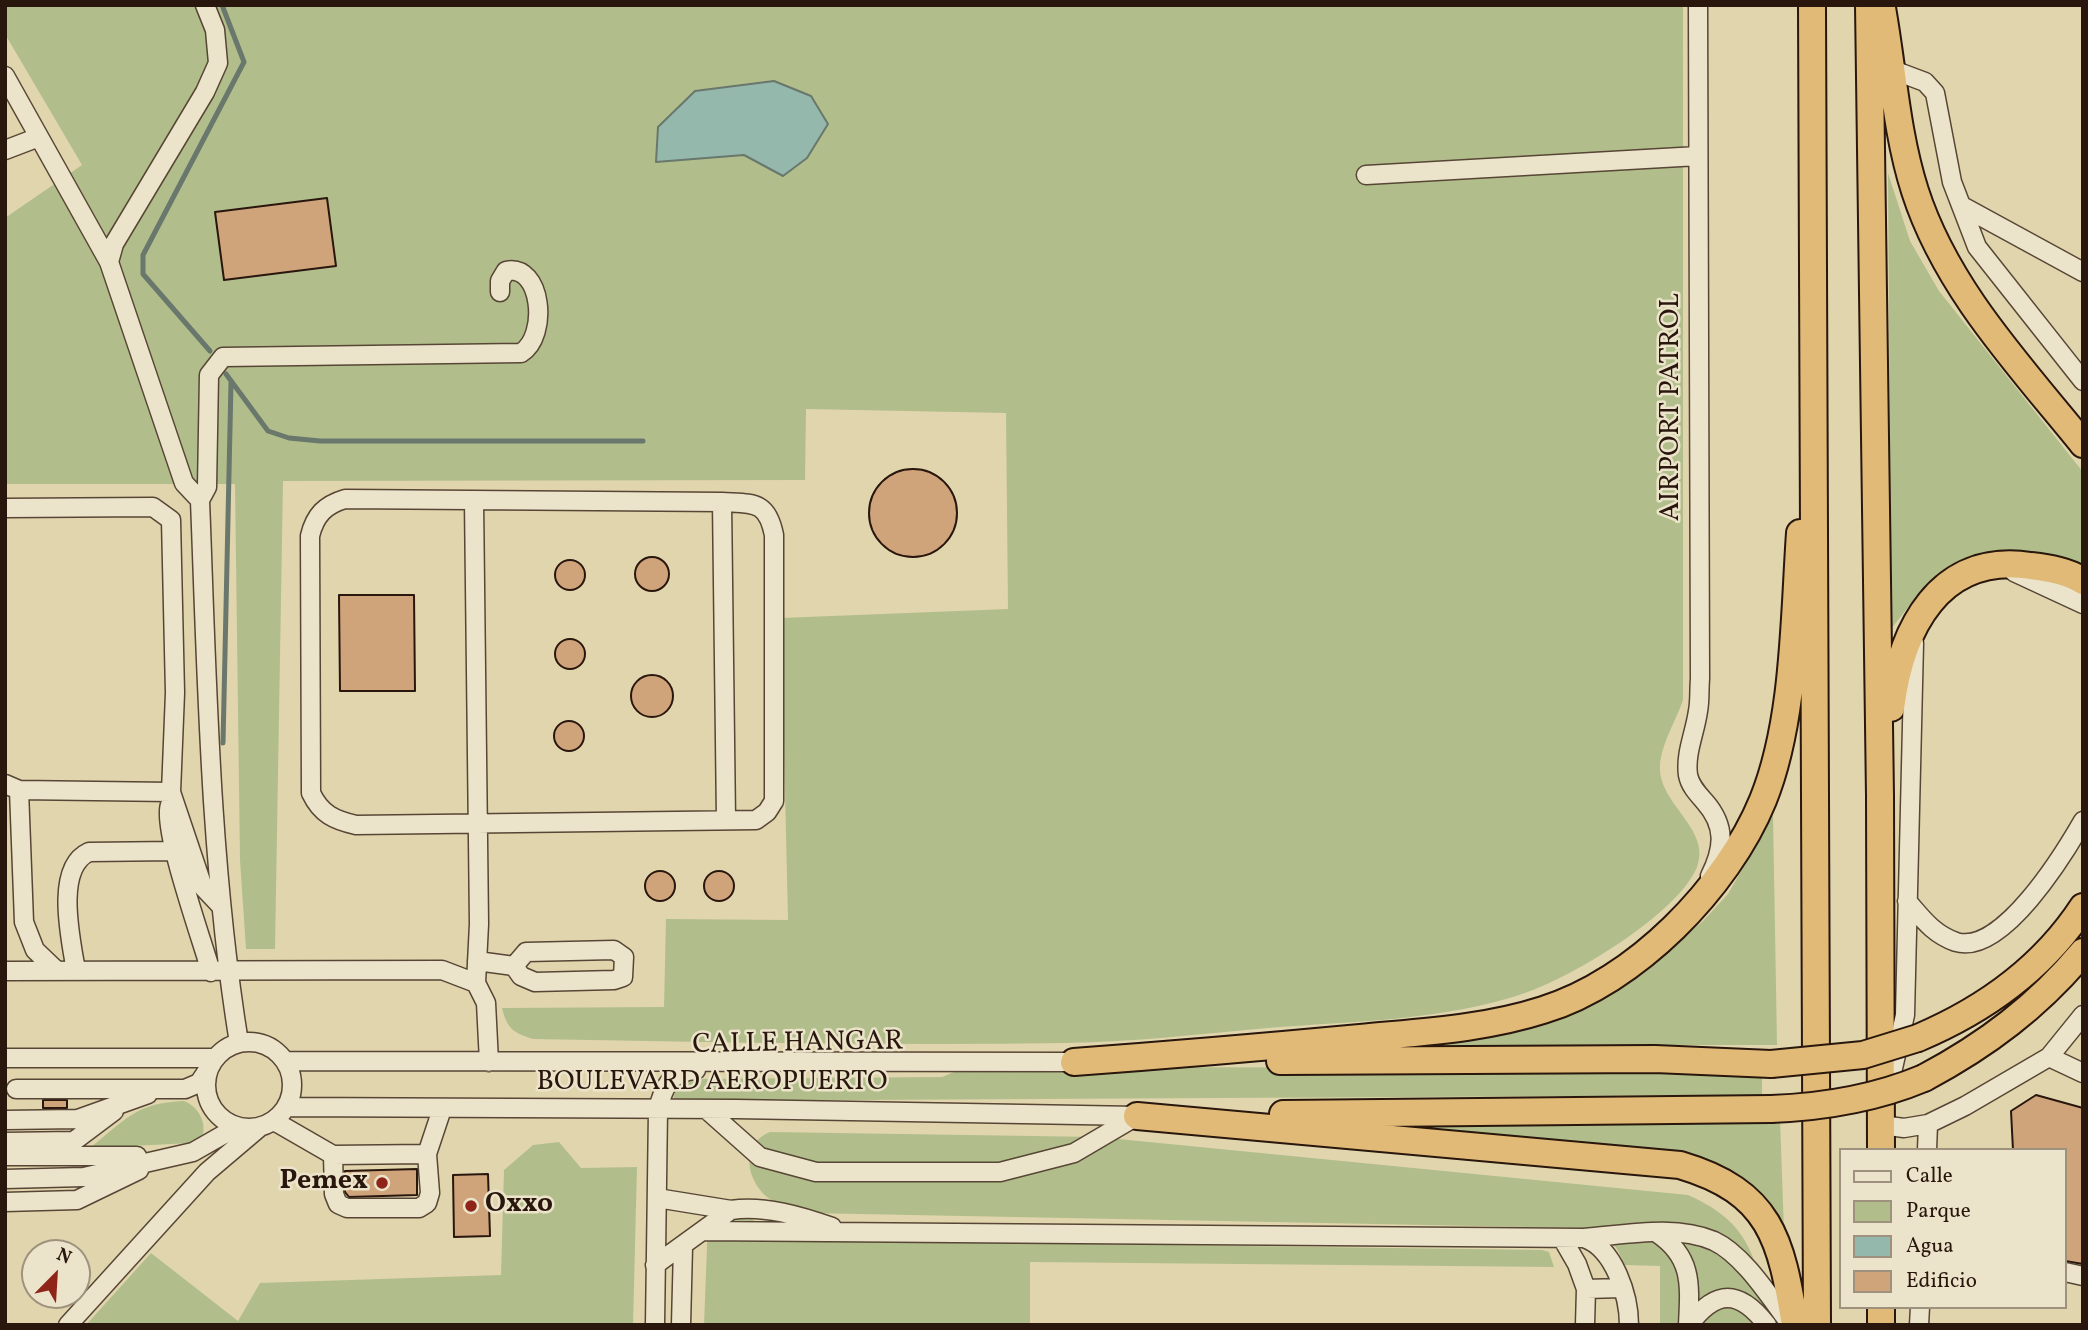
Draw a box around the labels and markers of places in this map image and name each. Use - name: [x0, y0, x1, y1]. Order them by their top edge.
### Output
- place label: Pemex: [280, 1166, 368, 1200]
- marker: Pemex: [374, 1175, 390, 1191]
- place label: Oxxo: [485, 1189, 553, 1223]
- marker: Oxxo: [463, 1198, 479, 1214]

